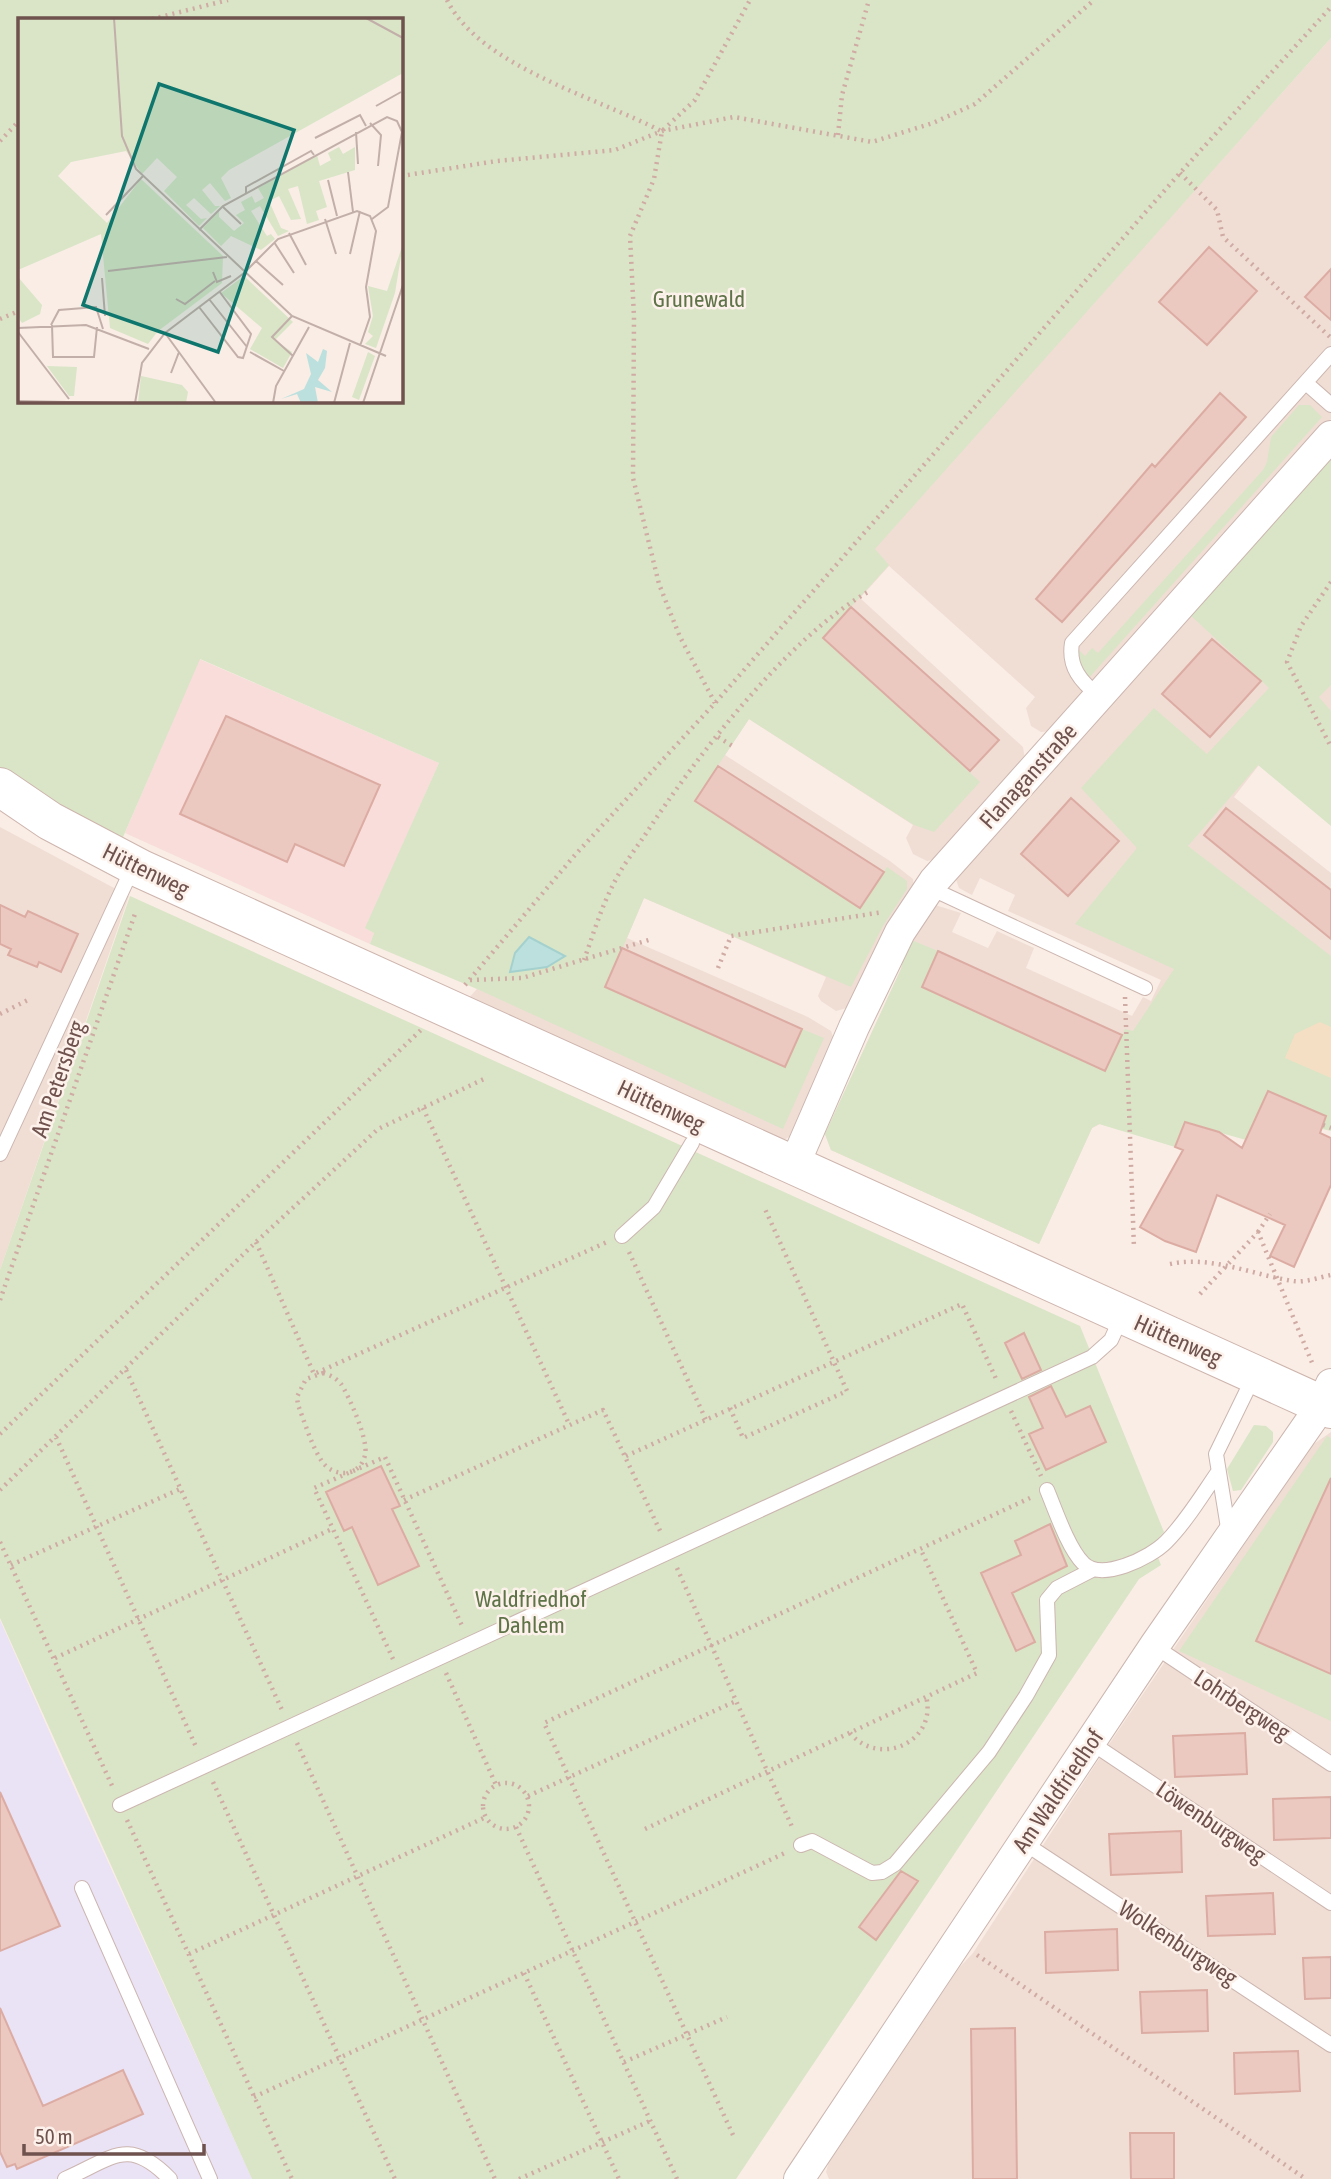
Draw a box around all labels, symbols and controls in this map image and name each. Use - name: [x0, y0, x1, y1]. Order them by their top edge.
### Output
- inset map: [18, 18, 402, 402]
- park label: Grunewald: [653, 286, 745, 312]
- street label: Flanaganstraße: [974, 718, 1082, 834]
- street label: Hüttenweg: [99, 838, 194, 902]
- street label: Am Petersberg: [26, 1017, 90, 1141]
- street label: Hüttenweg: [613, 1075, 709, 1137]
- street label: Hüttenweg: [1130, 1309, 1226, 1371]
- park label: Waldfriedhof Dahlem: [475, 1586, 587, 1638]
- street label: Lohrbergweg: [1189, 1664, 1295, 1746]
- street label: Am Waldfriedhof: [1007, 1725, 1109, 1857]
- street label: Löwenburgweg: [1151, 1776, 1271, 1868]
- street label: Wolkenburgweg: [1114, 1895, 1242, 1991]
- scale bar: [24, 2112, 205, 2156]
- text: 50 m: [35, 2124, 73, 2148]

